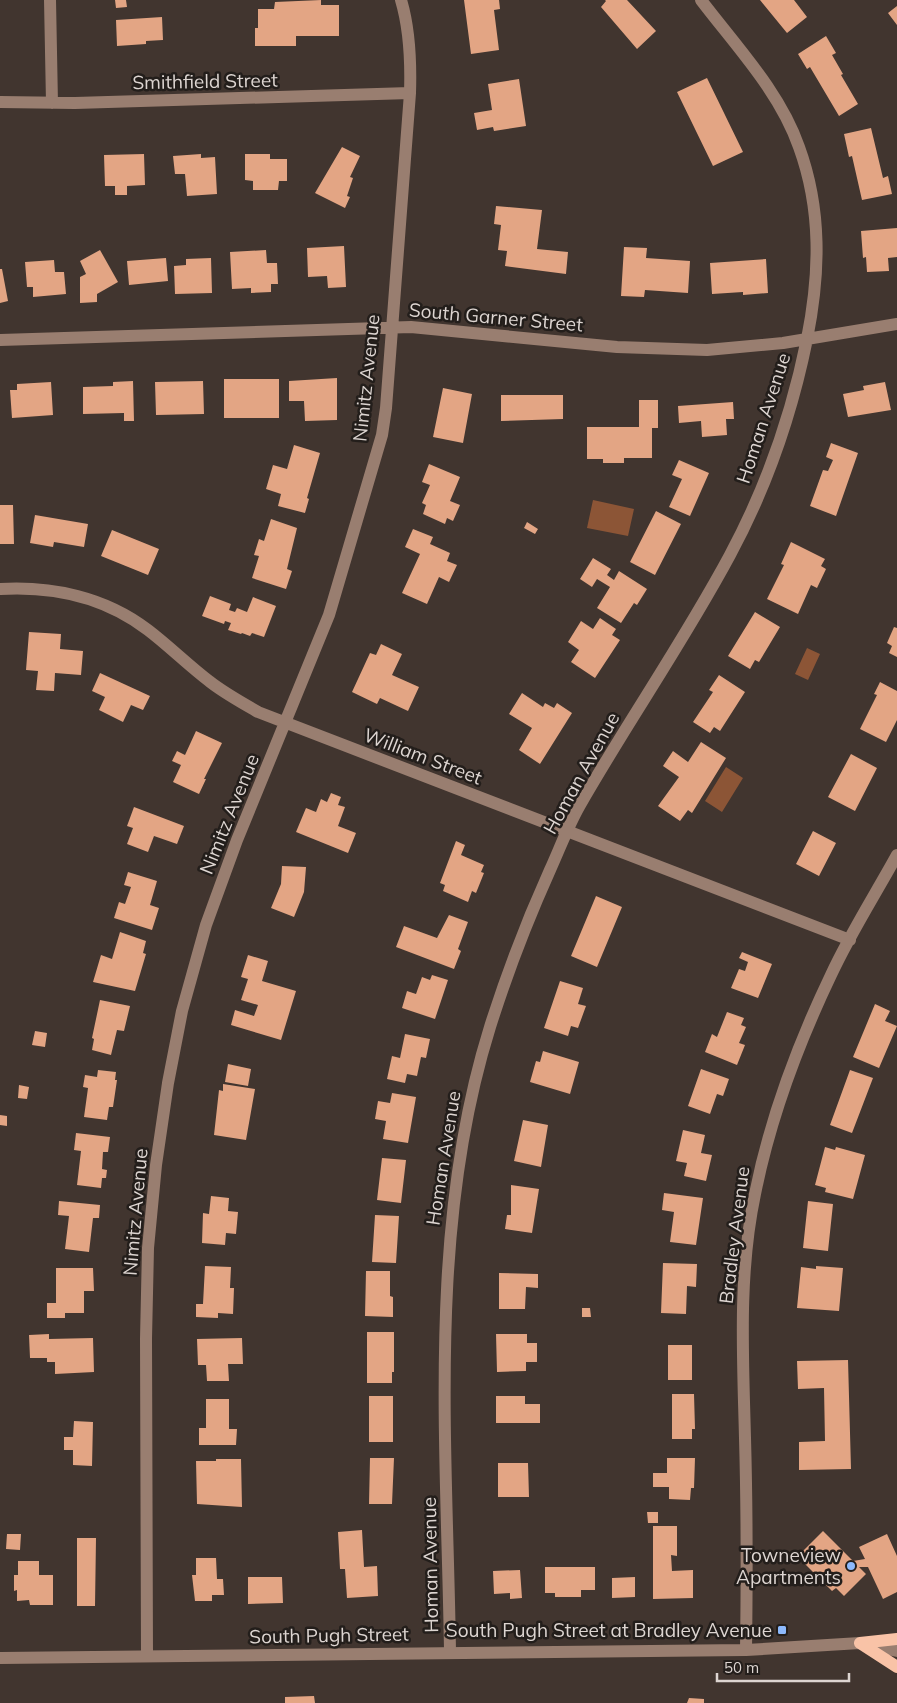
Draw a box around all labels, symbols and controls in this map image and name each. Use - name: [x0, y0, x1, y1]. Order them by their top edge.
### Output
- street label: Smithfield Street: [132, 68, 278, 94]
- street label: South Garner Street: [408, 297, 584, 337]
- street label: Nimitz Avenue: [347, 313, 385, 443]
- street label: Homan Avenue: [731, 350, 795, 486]
- street label: Homan Avenue: [538, 708, 624, 838]
- street label: William Street: [360, 722, 486, 790]
- street label: Nimitz Avenue: [194, 750, 264, 878]
- street label: Homan Avenue: [421, 1089, 465, 1227]
- street label: Nimitz Avenue: [117, 1147, 153, 1277]
- street label: Bradley Avenue: [714, 1165, 754, 1305]
- street label: Homan Avenue: [417, 1497, 443, 1633]
- place label: Towneview Apartments: [736, 1543, 841, 1589]
- marker: Towneview Apartments: [845, 1560, 857, 1572]
- place label: South Pugh Street at Bradley Avenue: [446, 1618, 772, 1642]
- street label: South Pugh Street: [249, 1622, 409, 1648]
- marker: South Pugh Street at Bradley Avenue: [776, 1624, 788, 1636]
- scale bar: [717, 1650, 850, 1682]
- text: 50 m: [724, 1658, 759, 1677]

